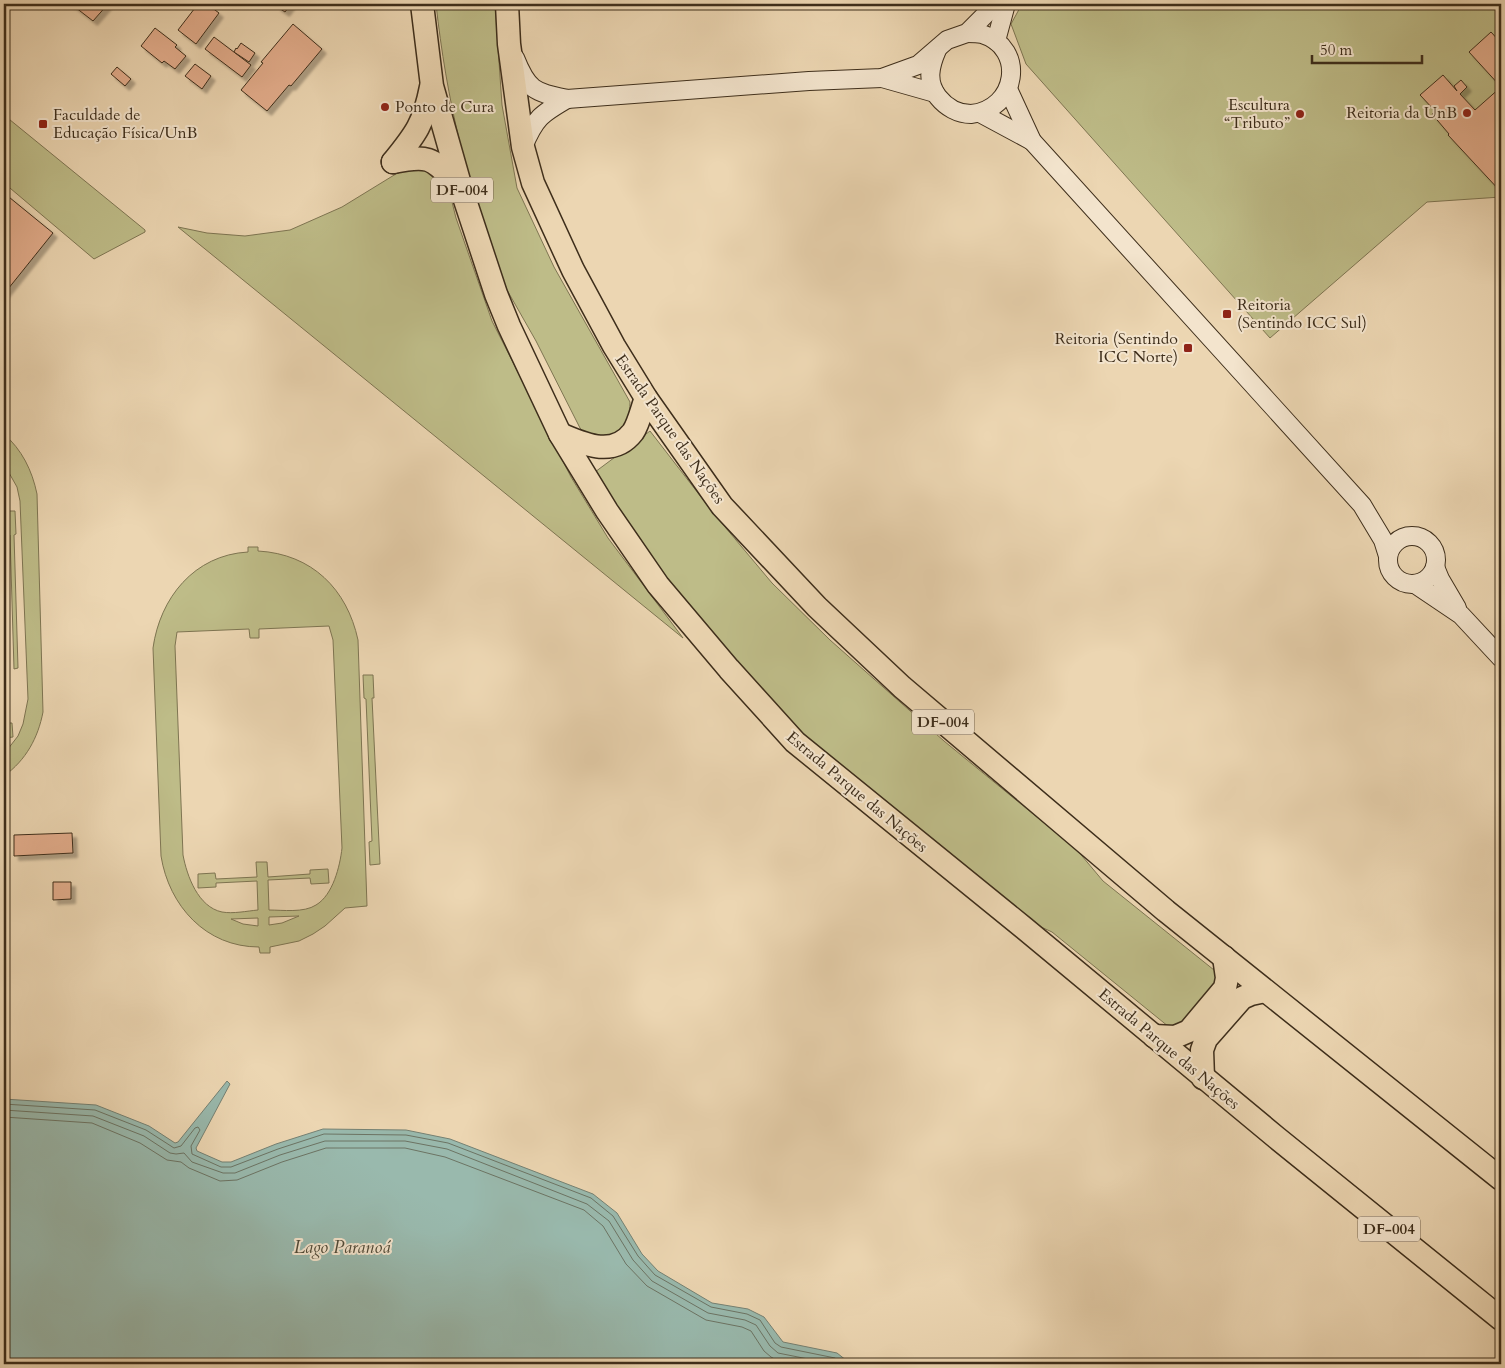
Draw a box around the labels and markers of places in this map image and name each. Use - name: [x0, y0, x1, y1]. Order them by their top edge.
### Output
- place label: Escultura “Tributo”: [1224, 94, 1290, 134]
- place label: Ponto de Cura: [395, 96, 494, 118]
- marker: Ponto de Cura: [379, 101, 391, 113]
- place label: Reitoria da UnB: [1346, 102, 1457, 124]
- place label: Faculdade de Educação Física/UnB: [53, 104, 198, 144]
- marker: Reitoria da UnB: [1461, 107, 1473, 119]
- marker: Escultura “Tributo”: [1294, 108, 1306, 120]
- marker: Faculdade de Educação Física/UnB: [37, 118, 49, 130]
- place label: Reitoria (Sentindo ICC Sul): [1237, 294, 1367, 334]
- marker: Reitoria (Sentindo ICC Sul): [1221, 308, 1233, 320]
- place label: Reitoria (Sentindo ICC Norte): [1055, 328, 1178, 368]
- marker: Reitoria (Sentindo ICC Norte): [1182, 342, 1194, 354]

